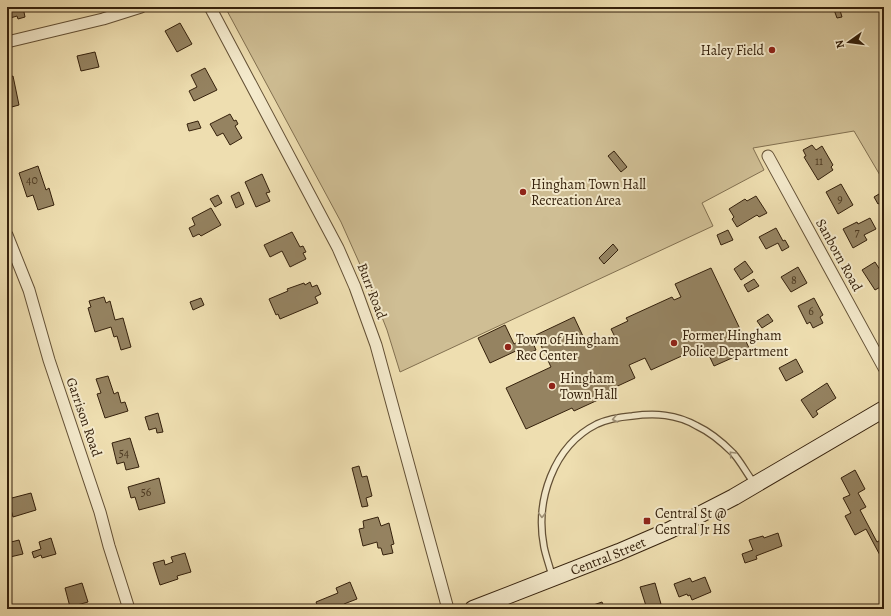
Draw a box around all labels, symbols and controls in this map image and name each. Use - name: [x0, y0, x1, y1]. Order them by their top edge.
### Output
- north arrow: [829, 22, 869, 62]
- text: N: [832, 39, 848, 50]
- place label: Haley Field: [700, 41, 764, 60]
- marker: Haley Field: [767, 45, 777, 55]
- house number: 11: [815, 153, 823, 169]
- house number: 40: [26, 172, 38, 188]
- place label: Hingham Town Hall Recreation Area: [531, 175, 647, 210]
- marker: Hingham Town Hall Recreation Area: [518, 187, 528, 197]
- house number: 9: [837, 191, 843, 207]
- street label: Sanborn Road: [811, 215, 867, 295]
- house number: 7: [854, 224, 860, 240]
- street label: Burr Road: [353, 260, 392, 322]
- house number: 8: [791, 272, 797, 288]
- house number: 6: [808, 303, 814, 319]
- place label: Former Hingham Police Department: [682, 326, 789, 361]
- place label: Town of Hingham Rec Center: [516, 330, 619, 365]
- marker: Former Hingham Police Department: [669, 338, 679, 348]
- marker: Town of Hingham Rec Center: [503, 342, 513, 352]
- place label: Hingham Town Hall: [560, 369, 618, 404]
- street label: Garrison Road: [62, 375, 107, 460]
- marker: Hingham Town Hall: [547, 381, 557, 391]
- one-way arrow: [611, 414, 618, 422]
- house number: 54: [119, 445, 130, 461]
- one-way arrow: [729, 451, 737, 459]
- house number: 56: [141, 484, 152, 500]
- place label: Central St @ Central Jr HS: [655, 504, 730, 539]
- one-way arrow: [538, 512, 547, 518]
- marker: Central St @ Central Jr HS: [642, 516, 652, 526]
- street label: Central Street: [568, 532, 649, 580]

